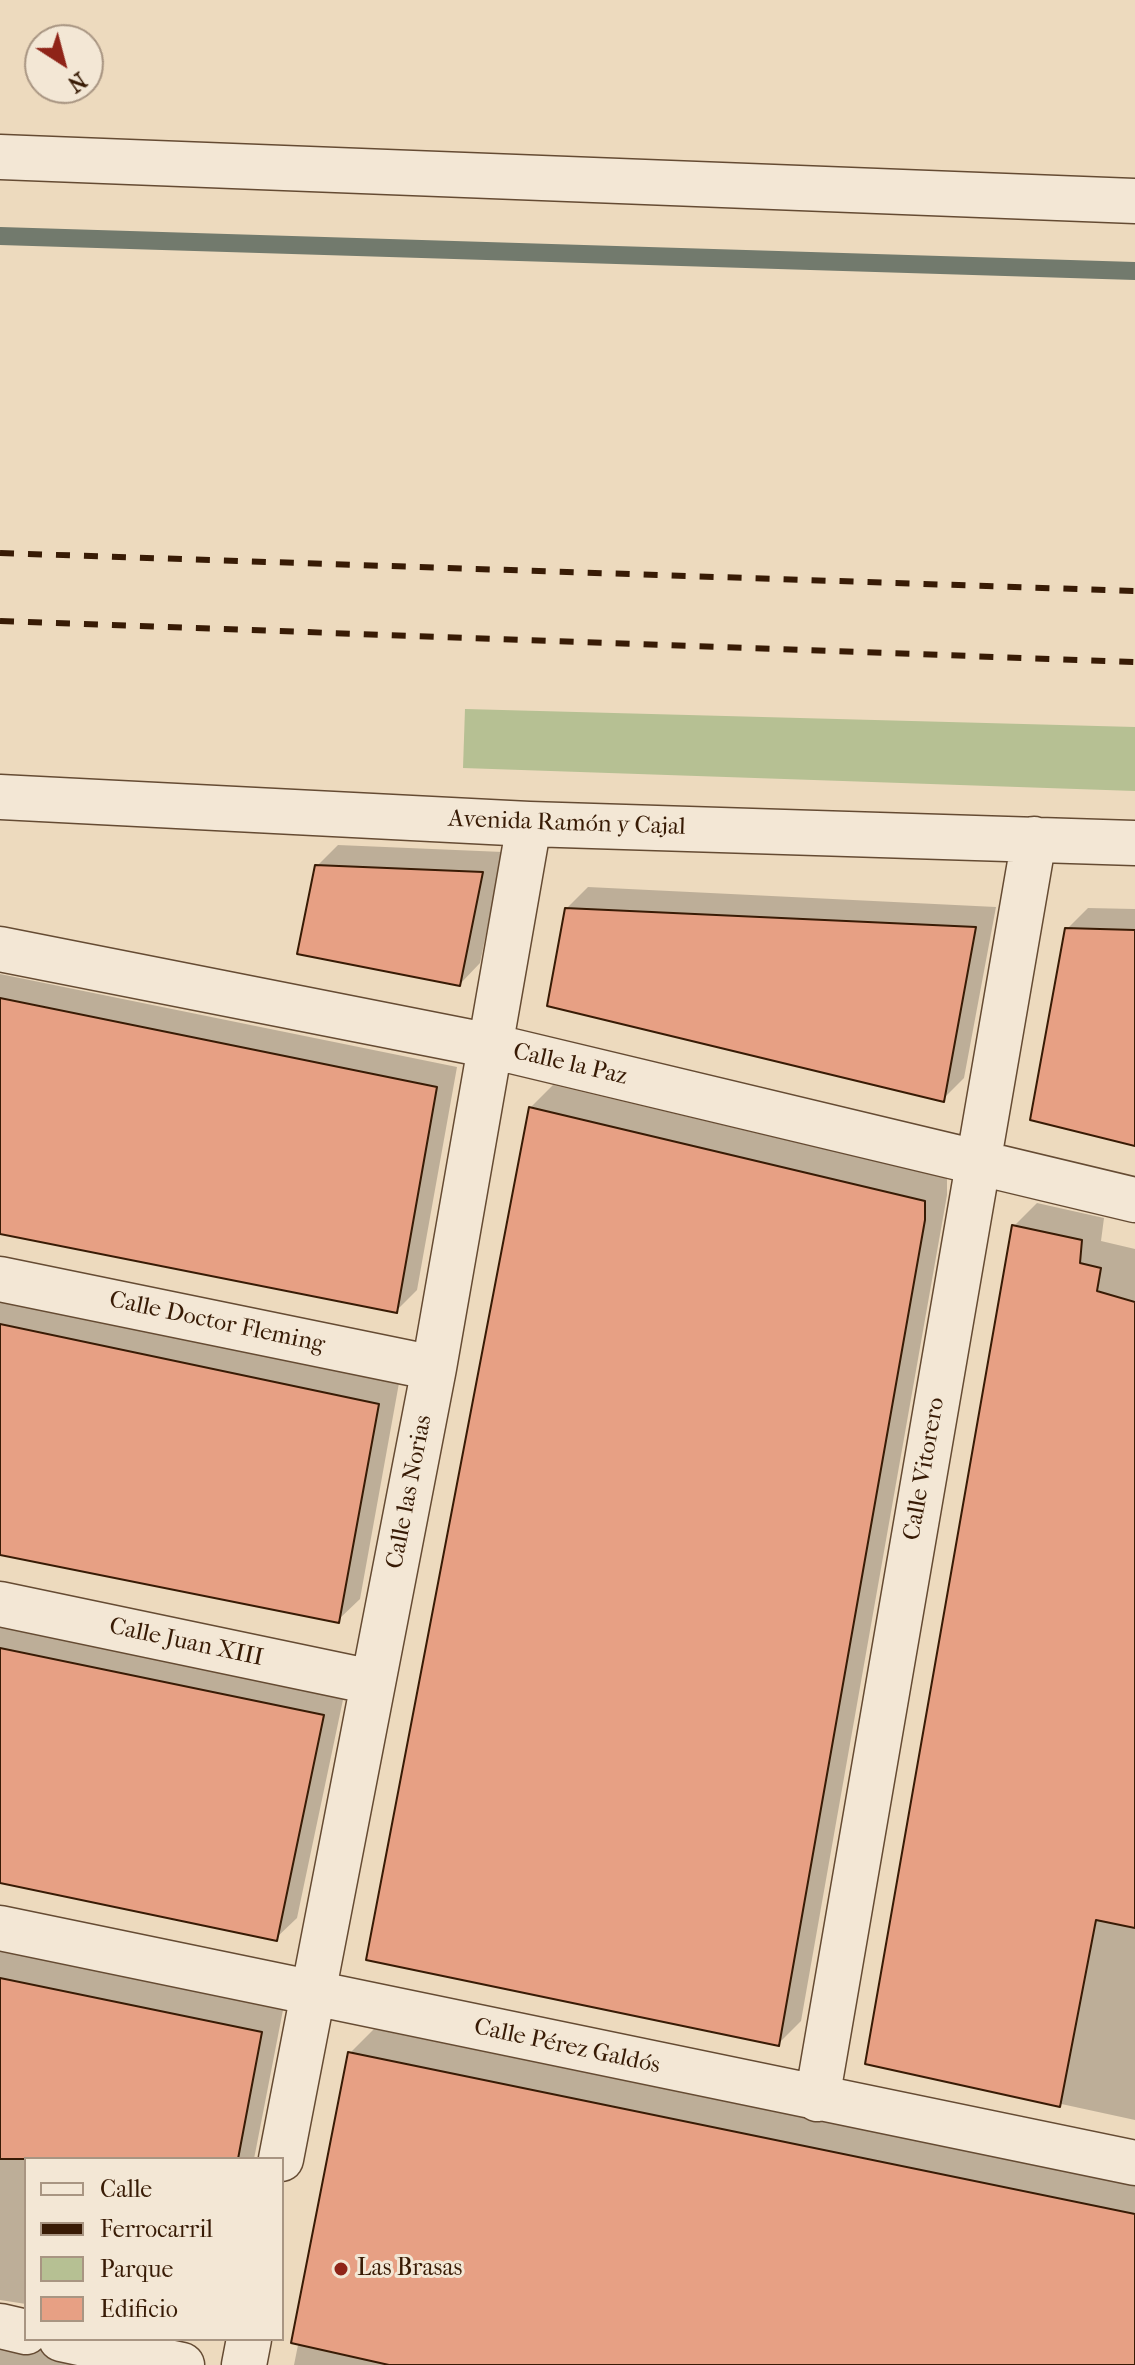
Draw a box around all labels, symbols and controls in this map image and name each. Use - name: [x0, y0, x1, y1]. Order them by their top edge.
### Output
- north arrow: [24, 24, 104, 104]
- text: N: [63, 66, 91, 97]
- street label: Avenida Ramón y Cajal: [448, 805, 686, 843]
- street label: Calle la Paz: [510, 1038, 630, 1092]
- street label: Calle Doctor Fleming: [107, 1286, 327, 1360]
- street label: Calle Vitorero: [898, 1395, 952, 1543]
- street label: Calle las Norias: [381, 1413, 439, 1571]
- street label: Calle Juan XIII: [106, 1613, 266, 1673]
- street label: Calle Pérez Galdós: [471, 2013, 663, 2081]
- legend: [24, 2157, 284, 2341]
- text: Calle: [100, 2175, 152, 2203]
- text: Ferrocarril: [100, 2215, 213, 2243]
- text: Parque: [100, 2255, 173, 2283]
- place label: Las Brasas: [357, 2255, 462, 2283]
- marker: Las Brasas: [332, 2260, 350, 2278]
- text: Edificio: [100, 2295, 178, 2323]

